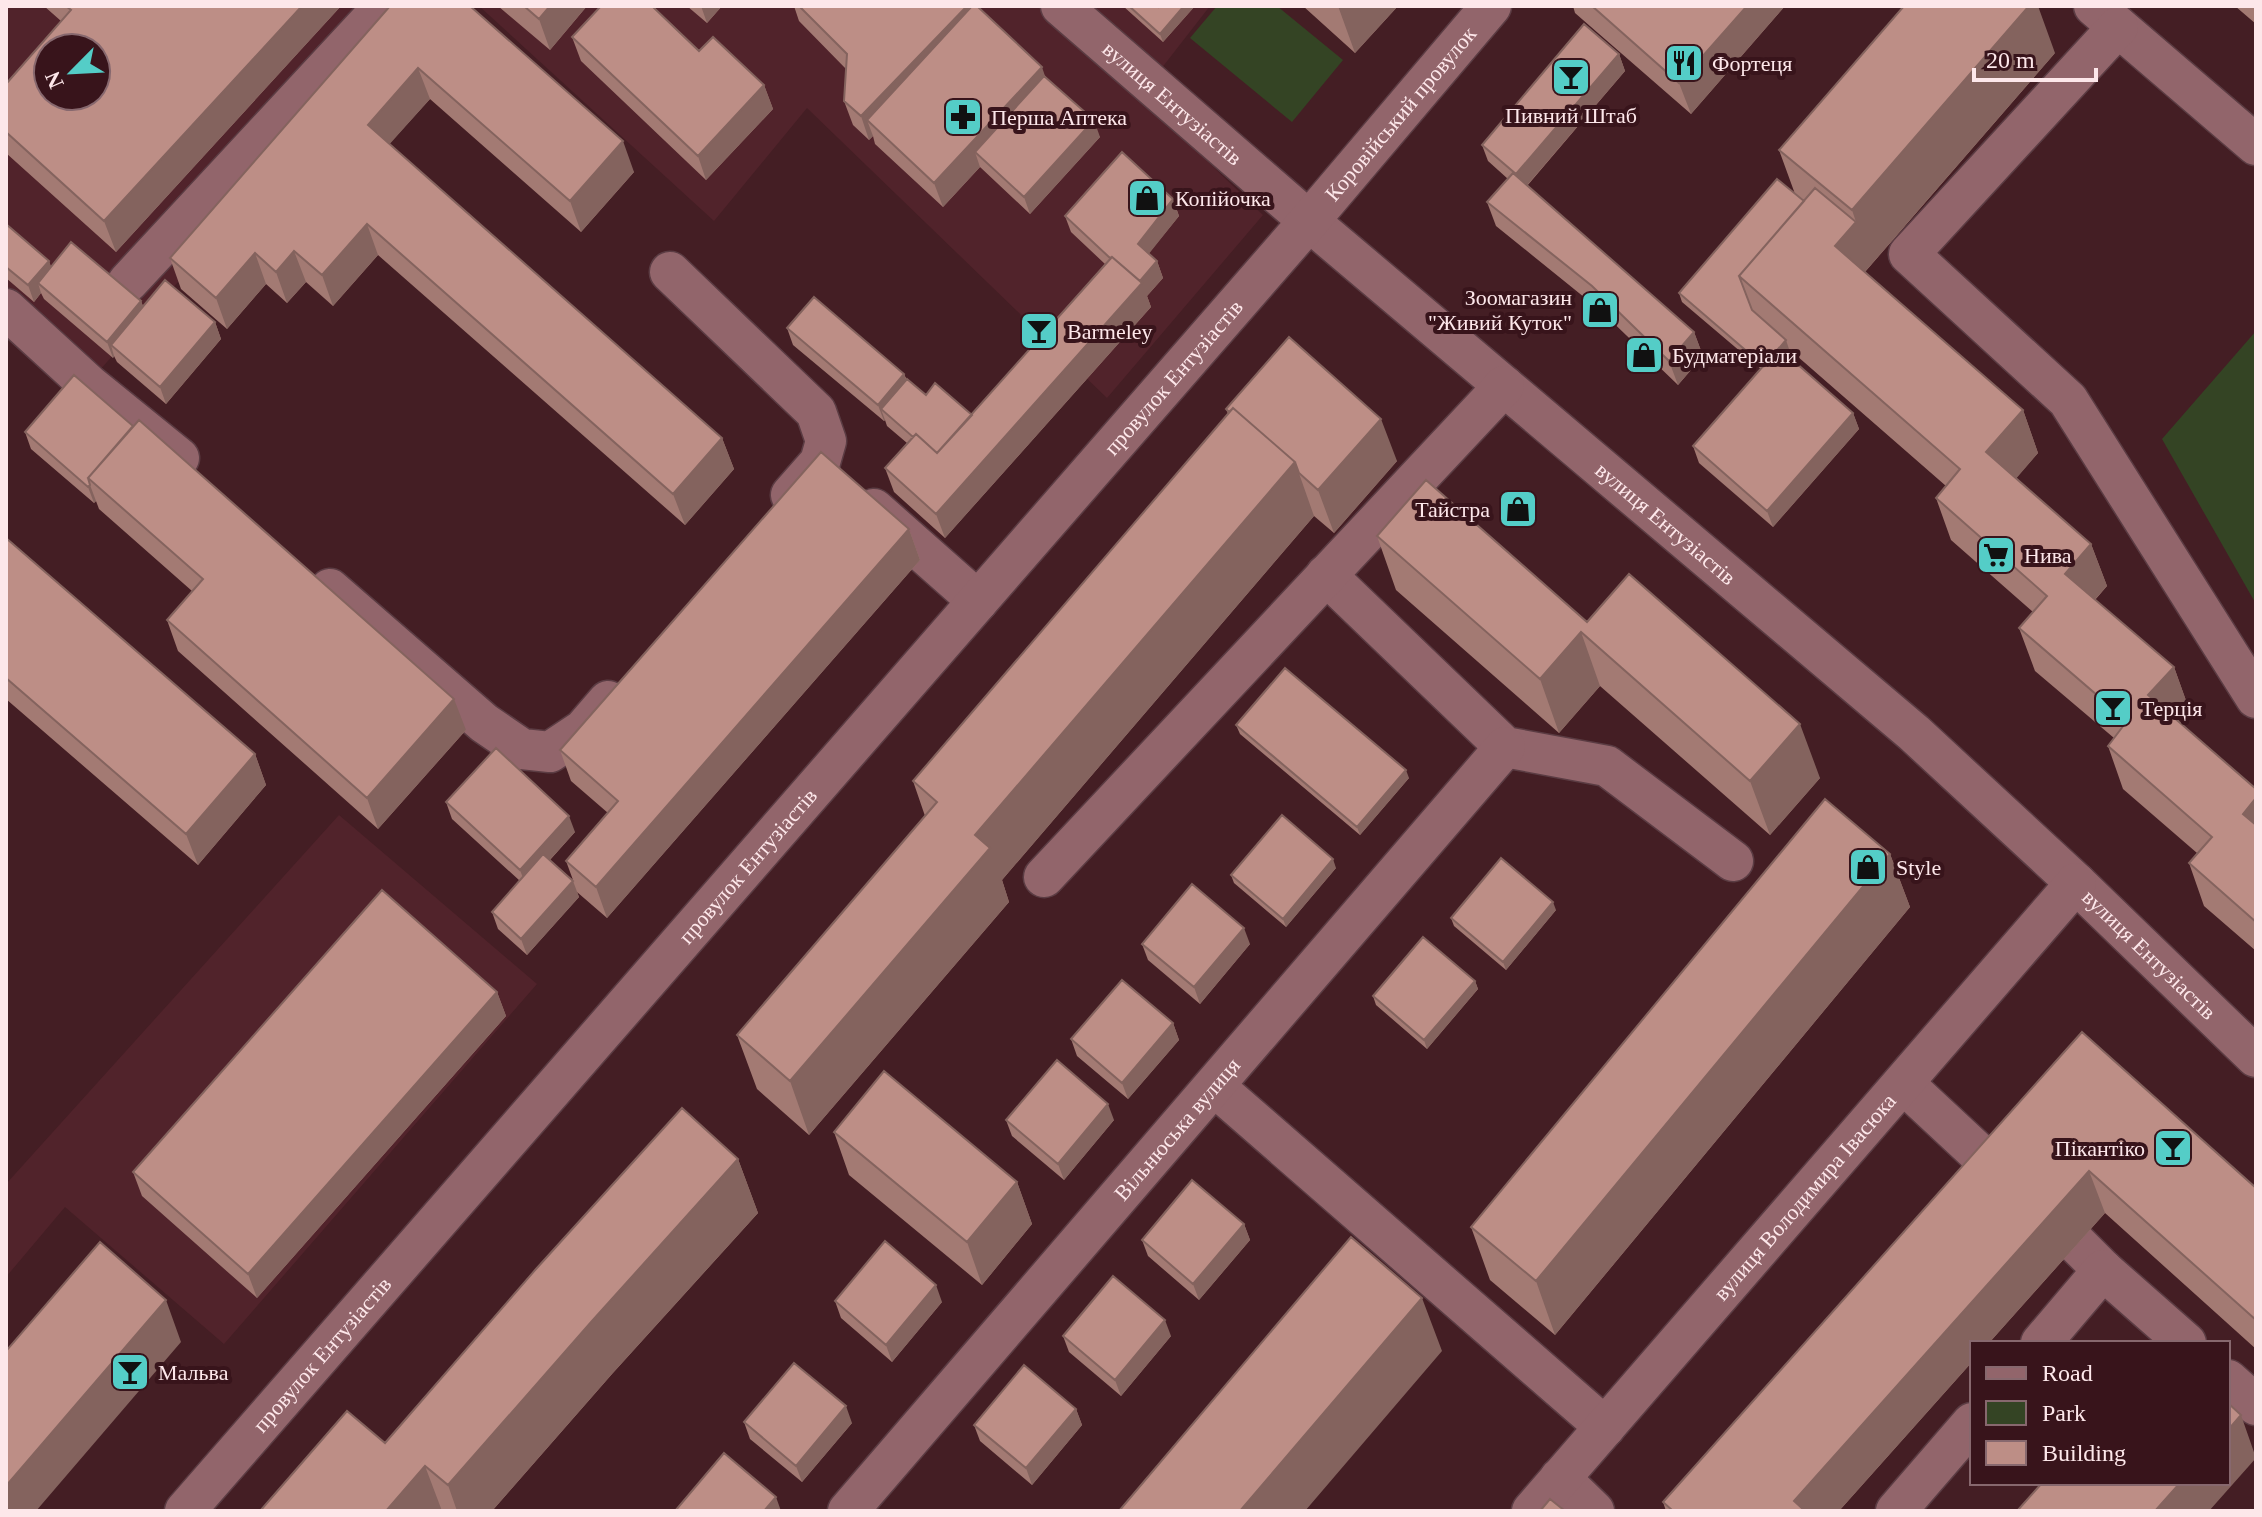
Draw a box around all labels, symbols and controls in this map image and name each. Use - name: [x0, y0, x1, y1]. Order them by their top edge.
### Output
- street label: Коровійський провулок: [1320, 21, 1481, 206]
- north arrow: [32, 32, 112, 112]
- scale bar: [1974, 32, 2096, 82]
- street label: вулиця Ентузіастів: [1098, 36, 1247, 170]
- restaurant icon: Фортеця: [1663, 42, 1705, 84]
- text: 20 m: [1986, 47, 2035, 73]
- place label: Фортеця: [1712, 51, 1792, 76]
- bar icon: Пивний Штаб: [1550, 56, 1592, 98]
- text: N: [39, 67, 69, 92]
- pharmacy icon: Перша Аптека: [942, 96, 984, 138]
- place label: Пивний Штаб: [1505, 103, 1637, 128]
- place label: Перша Аптека: [991, 105, 1127, 130]
- shop icon: Копійочка: [1126, 177, 1168, 219]
- place label: Копійочка: [1175, 186, 1271, 211]
- place label: Зоомагазин "Живий Куток": [1428, 285, 1572, 335]
- shop icon: Зоомагазин "Живий Куток": [1579, 289, 1621, 331]
- street label: провулок Ентузіастів: [1099, 295, 1248, 460]
- bar icon: Barmeley: [1018, 310, 1060, 352]
- place label: Barmeley: [1067, 319, 1153, 344]
- shop icon: Будматеріали: [1623, 334, 1665, 376]
- place label: Будматеріали: [1672, 343, 1797, 368]
- street label: вулиця Ентузіастів: [1591, 457, 1741, 590]
- shop icon: Тайстра: [1497, 488, 1539, 530]
- place label: Тайстра: [1415, 497, 1490, 522]
- supermarket icon: Нива: [1975, 534, 2017, 576]
- place label: Нива: [2024, 543, 2072, 568]
- bar icon: Терція: [2092, 687, 2134, 729]
- place label: Терція: [2141, 696, 2202, 721]
- street label: провулок Ентузіастів: [673, 783, 822, 949]
- shop icon: Style: [1847, 846, 1889, 888]
- place label: Style: [1896, 855, 1941, 880]
- street label: вулиця Ентузіастів: [2077, 884, 2221, 1025]
- street label: Вільнюська вулиця: [1109, 1053, 1245, 1206]
- street label: вулиця Володимира Івасюка: [1709, 1088, 1901, 1305]
- bar icon: Пікантіко: [2152, 1127, 2194, 1169]
- place label: Пікантіко: [2055, 1136, 2145, 1161]
- street label: провулок Ентузіастів: [248, 1272, 396, 1437]
- legend: [1970, 1341, 2230, 1485]
- bar icon: Мальва: [109, 1351, 151, 1393]
- place label: Мальва: [158, 1360, 229, 1385]
- text: Road: [2042, 1360, 2093, 1386]
- text: Park: [2042, 1400, 2086, 1426]
- text: Building: [2042, 1440, 2126, 1466]

